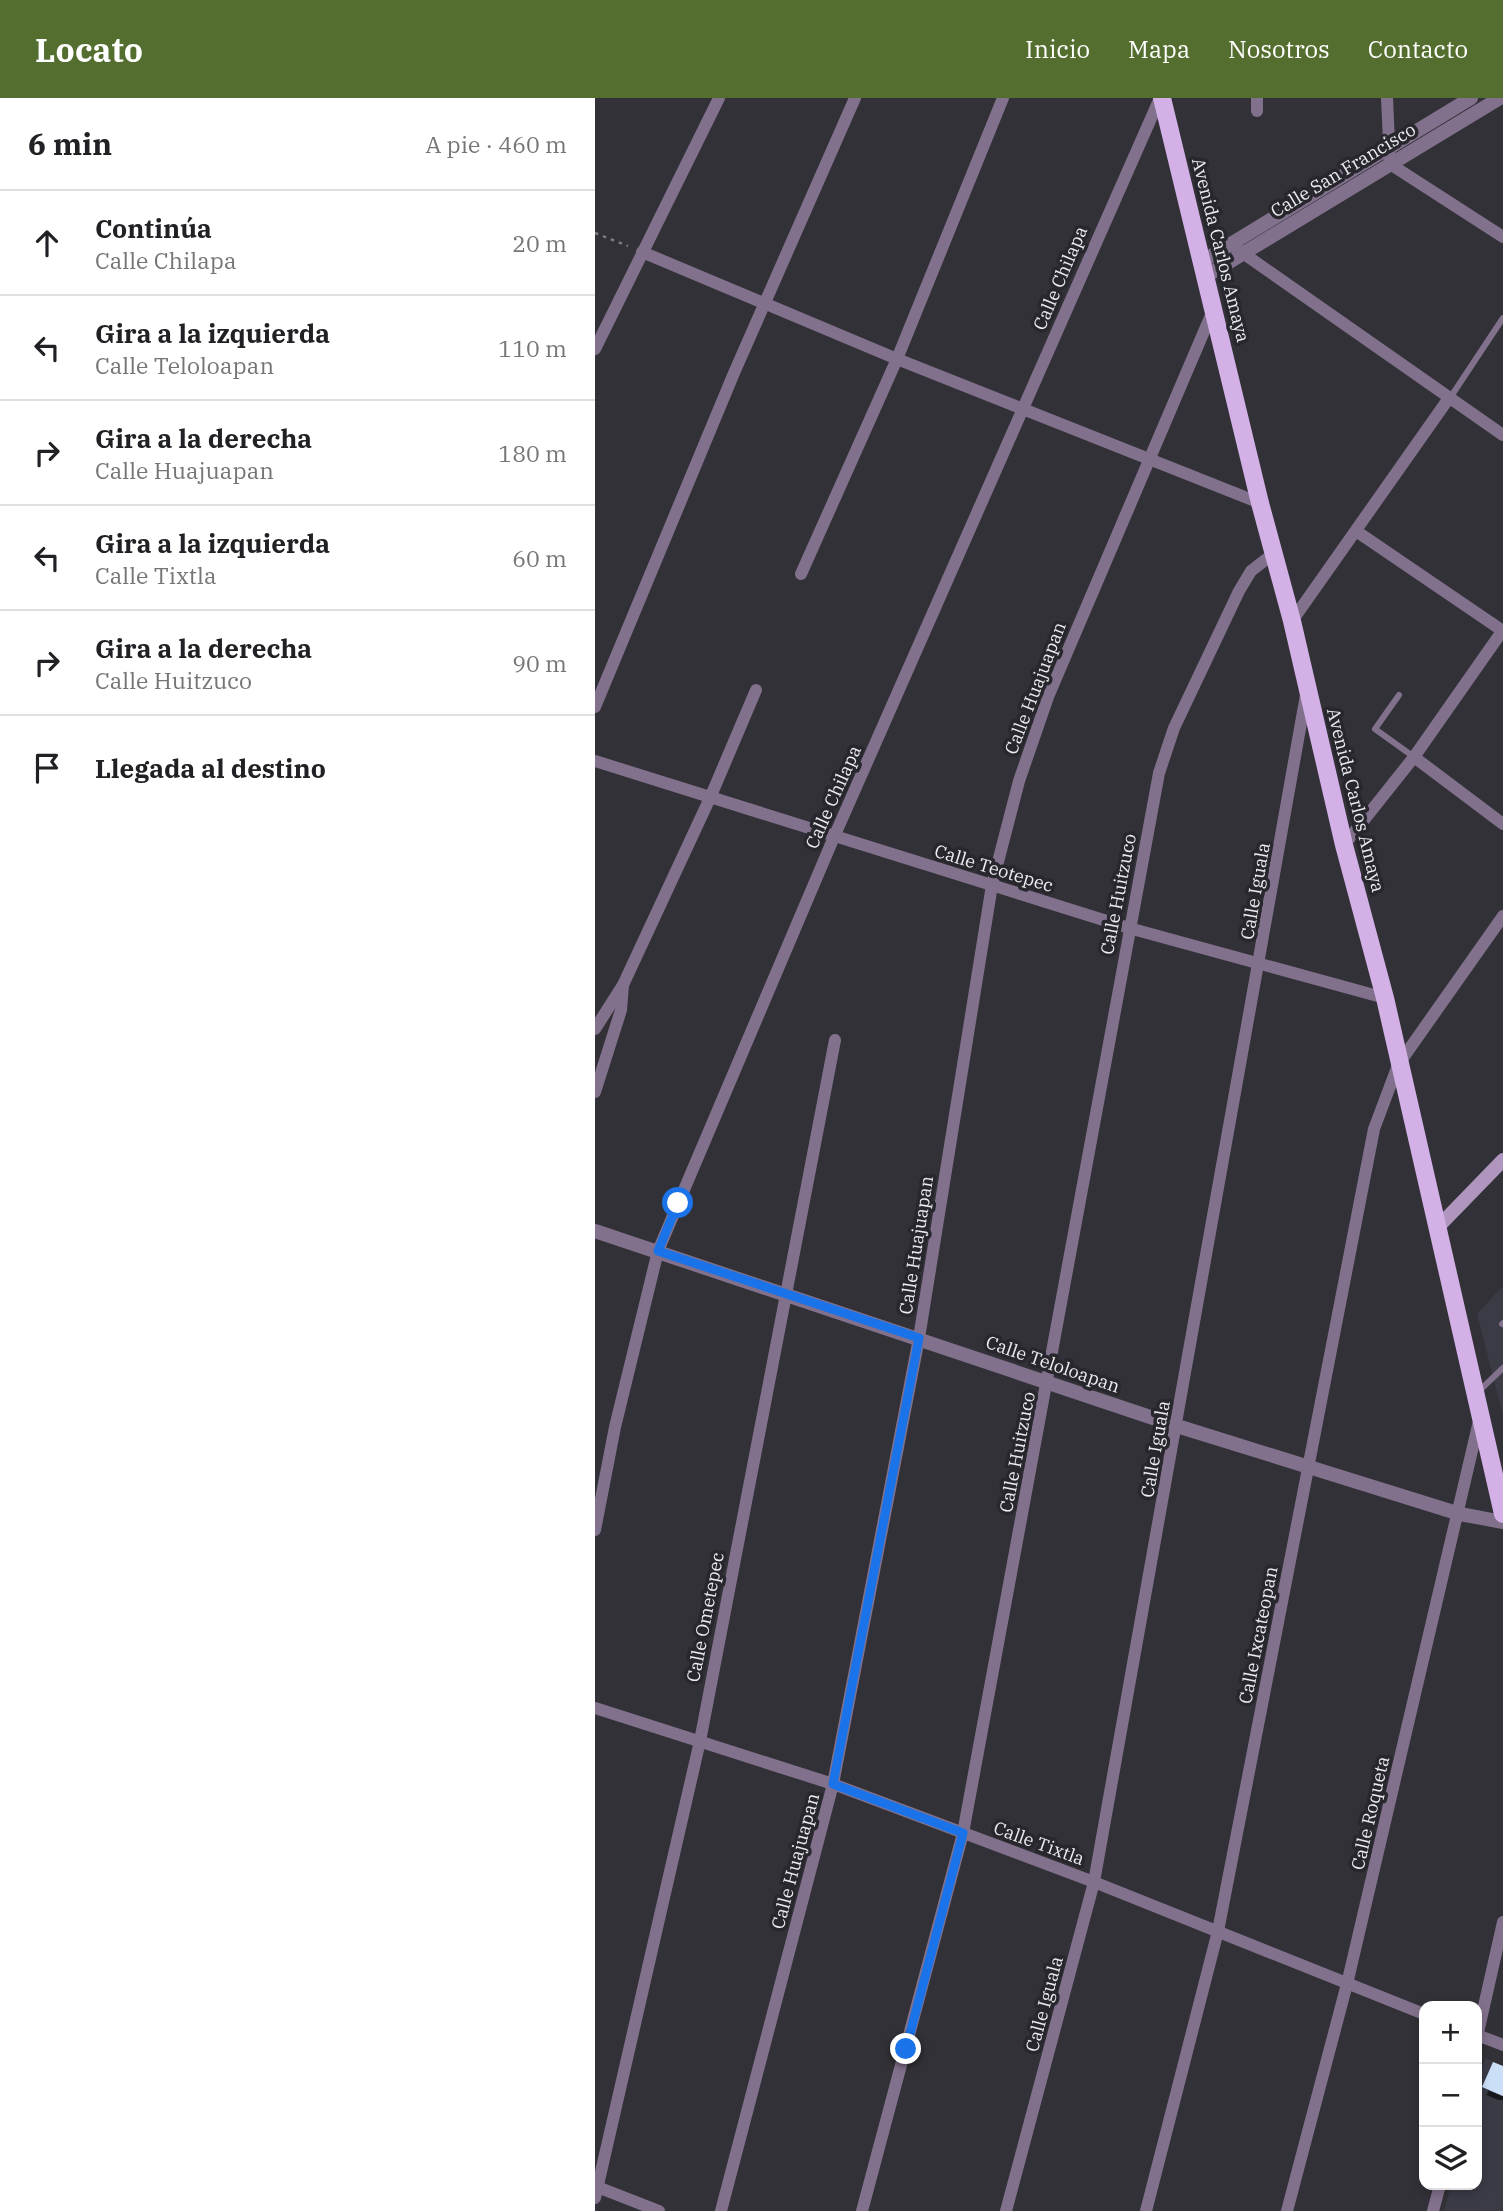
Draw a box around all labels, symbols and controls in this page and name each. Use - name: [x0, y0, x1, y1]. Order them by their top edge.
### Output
- text: Locato: [35, 28, 143, 71]
- text: Inicio: [1025, 33, 1090, 65]
- text: Mapa: [1128, 33, 1190, 65]
- text: Nosotros: [1228, 33, 1330, 65]
- text: Contacto: [1368, 33, 1468, 65]
- street label: Calle San Francisco: [1266, 118, 1420, 222]
- text: 6 min: [28, 124, 112, 163]
- text: A pie · 460 m: [425, 129, 567, 159]
- street label: Avenida Carlos Amaya: [1187, 155, 1255, 345]
- text: Continúa: [95, 211, 212, 245]
- street label: Calle Chilapa: [1028, 222, 1092, 333]
- icon: ahead: [28, 224, 66, 262]
- text: 20 m: [512, 228, 567, 258]
- text: Calle Chilapa: [95, 245, 237, 275]
- text: Gira a la izquierda: [95, 316, 330, 350]
- icon: left: [28, 329, 66, 367]
- text: 110 m: [498, 333, 567, 363]
- text: Calle Teloloapan: [95, 350, 274, 380]
- text: Gira a la derecha: [95, 421, 312, 455]
- icon: right: [28, 434, 66, 472]
- text: 180 m: [498, 438, 567, 468]
- text: Calle Huajuapan: [95, 455, 274, 485]
- text: Gira a la izquierda: [95, 526, 330, 560]
- icon: left: [28, 539, 66, 577]
- text: 60 m: [512, 543, 567, 573]
- text: Calle Tixtla: [95, 560, 216, 590]
- street label: Calle Huajuapan: [999, 618, 1071, 758]
- text: Gira a la derecha: [95, 631, 312, 665]
- icon: right: [28, 644, 66, 682]
- text: 90 m: [512, 648, 567, 678]
- text: Calle Huitzuco: [95, 665, 252, 695]
- street label: Avenida Carlos Amaya: [1322, 705, 1390, 895]
- street label: Calle Chilapa: [800, 742, 866, 852]
- icon: arrive: [28, 749, 66, 787]
- text: Llegada al destino: [95, 751, 326, 785]
- street label: Calle Huitzuco: [1095, 832, 1141, 956]
- street label: Calle Teotepec: [932, 839, 1056, 897]
- street label: Calle Iguala: [1235, 840, 1275, 941]
- street label: Calle Huajuapan: [894, 1174, 938, 1316]
- route start: [662, 1187, 693, 1218]
- street label: Calle Teloloapan: [983, 1330, 1123, 1398]
- street label: Calle Huitzuco: [994, 1390, 1040, 1514]
- street label: Calle Iguala: [1135, 1398, 1175, 1499]
- street label: Calle Ometepec: [681, 1550, 729, 1684]
- street label: Calle Ixcateopan: [1233, 1564, 1283, 1706]
- street label: Calle Roqueta: [1346, 1754, 1394, 1872]
- street label: Calle Huajuapan: [766, 1790, 824, 1932]
- street label: Calle Tixtla: [990, 1816, 1088, 1870]
- street label: Calle Iguala: [1020, 1953, 1068, 2054]
- map controls: [1419, 2001, 1482, 2190]
- button: +: [1419, 2001, 1482, 2064]
- route end: [890, 2033, 921, 2064]
- button: −: [1419, 2064, 1482, 2127]
- button: layers: [1419, 2127, 1482, 2190]

